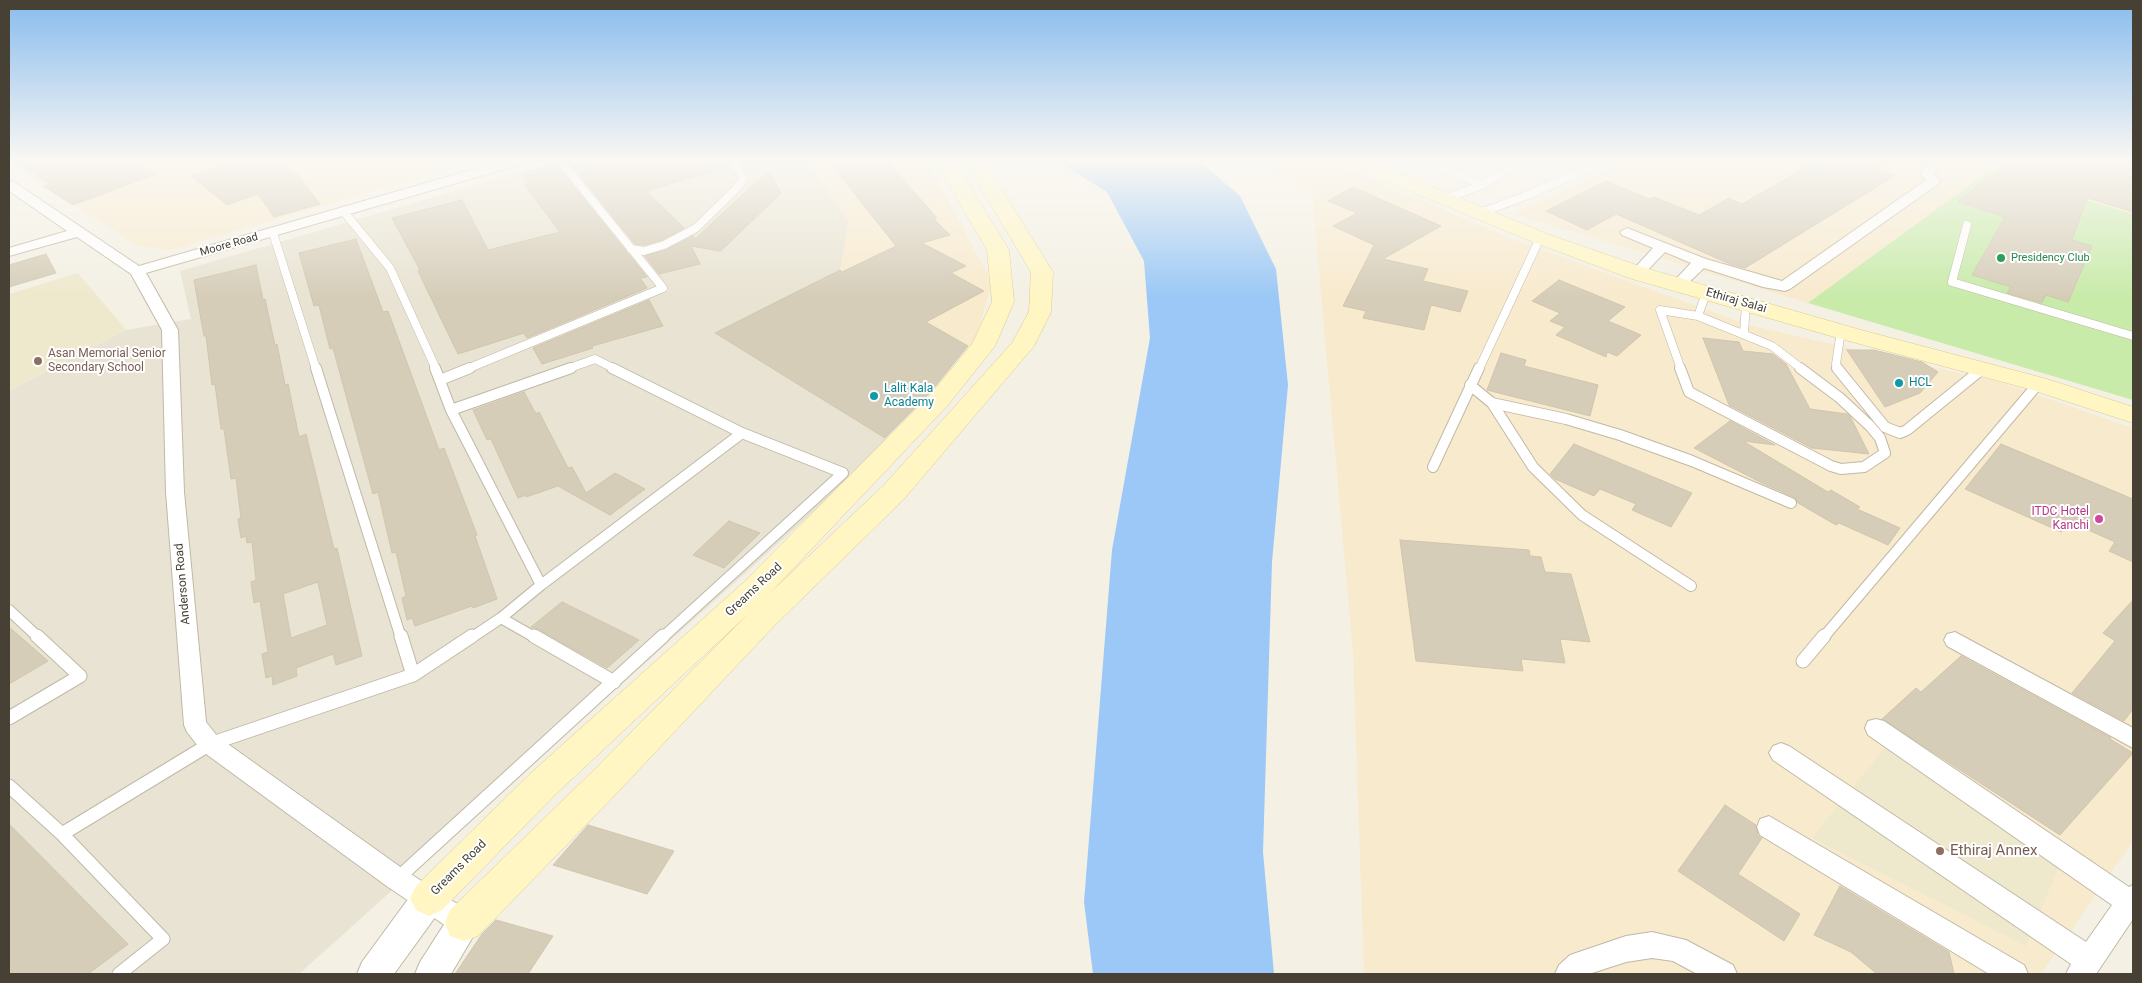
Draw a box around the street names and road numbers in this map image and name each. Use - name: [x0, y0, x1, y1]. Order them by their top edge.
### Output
- street label: Moore Road: [199, 230, 259, 260]
- street label: Ethiraj Salai: [1704, 285, 1768, 317]
- street label: Anderson Road: [172, 543, 194, 625]
- street label: Greams Road: [723, 560, 785, 620]
- street label: Greams Road: [428, 837, 490, 899]

